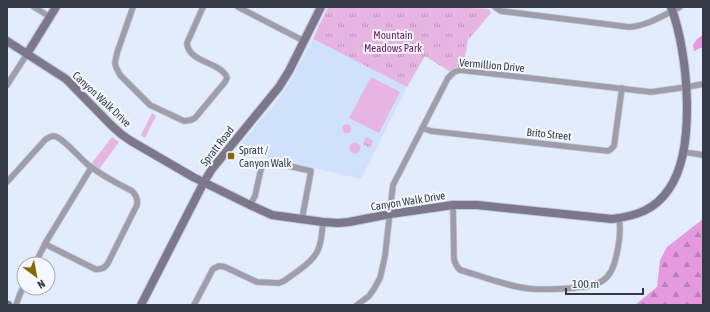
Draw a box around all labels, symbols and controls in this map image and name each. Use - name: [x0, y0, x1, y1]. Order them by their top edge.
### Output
- park label: Mountain Meadows Park: [364, 29, 422, 54]
- street label: Vermillion Drive: [459, 56, 525, 74]
- street label: Canyon Walk Drive: [70, 69, 134, 129]
- street label: Spratt Road: [198, 124, 236, 168]
- street label: Brito Street: [526, 126, 572, 142]
- place label: Spratt / Canyon Walk: [239, 144, 292, 169]
- marker: Spratt / Canyon Walk: [226, 151, 236, 161]
- street label: Canyon Walk Drive: [370, 189, 446, 213]
- north arrow: [16, 256, 56, 296]
- scale bar: [566, 270, 643, 296]
- text: 100 m: [572, 277, 599, 291]
- text: N: [35, 278, 47, 291]

